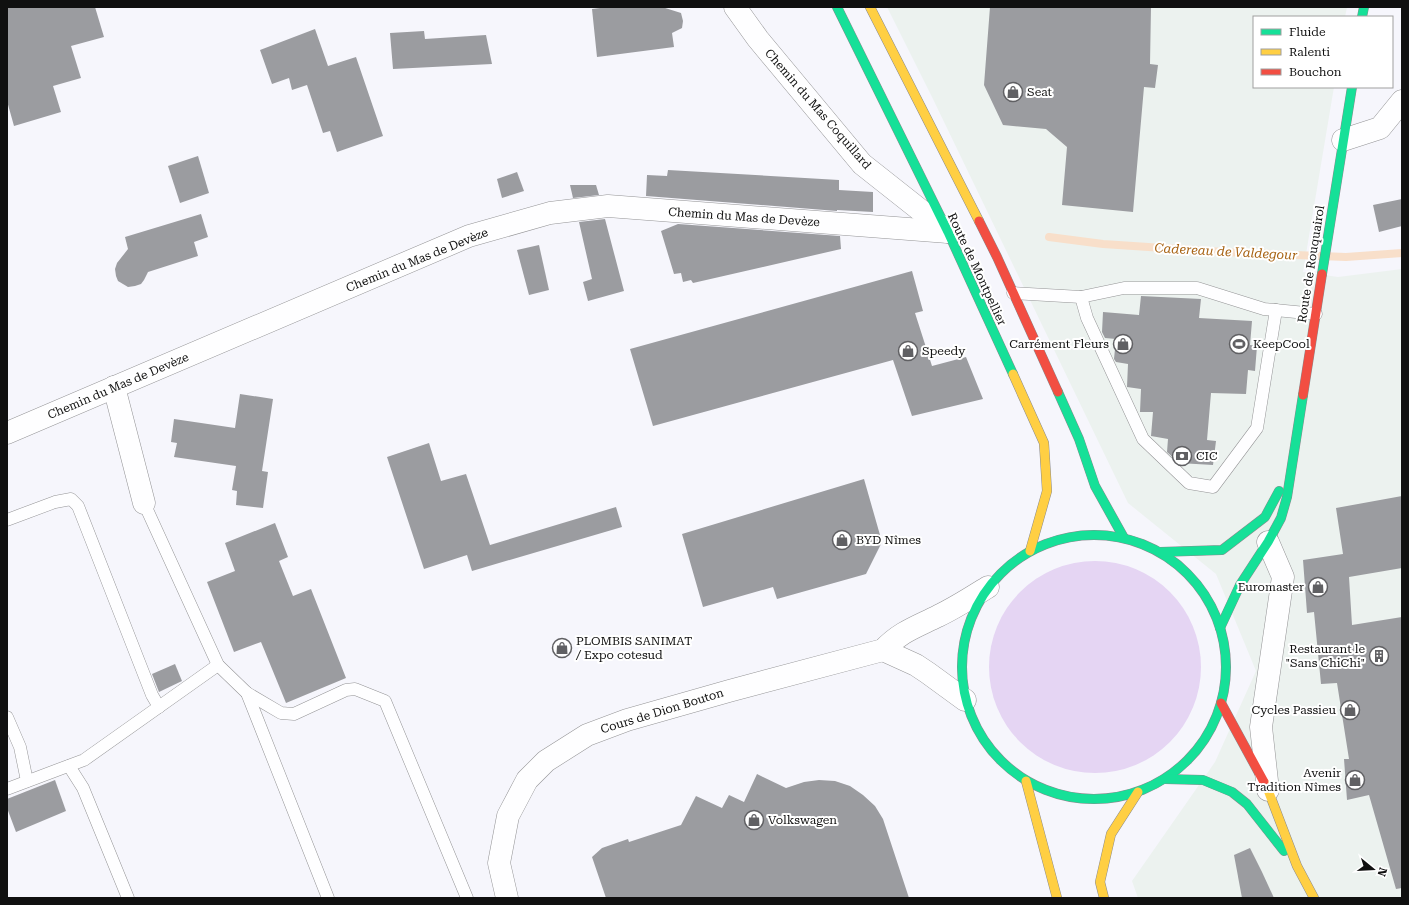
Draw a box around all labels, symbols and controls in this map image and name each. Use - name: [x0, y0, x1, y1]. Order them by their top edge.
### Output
- legend: [1253, 16, 1393, 88]
- text: Fluide: [1289, 25, 1326, 39]
- text: Ralenti: [1289, 45, 1330, 59]
- street label: Chemin du Mas Coquillard: [762, 46, 874, 172]
- text: Bouchon: [1289, 65, 1342, 79]
- shop icon: Seat: [1002, 81, 1024, 103]
- place label: Seat: [1027, 85, 1053, 99]
- street label: Route de Rouquairol: [1295, 204, 1327, 324]
- street label: Chemin du Mas de Devèze: [668, 205, 821, 229]
- street label: Route de Montpellier: [945, 211, 1009, 327]
- street label: Chemin du Mas de Devèze: [344, 225, 490, 295]
- water label: Cadereau de Valdegour: [1154, 240, 1298, 263]
- shop icon: Carrément Fleurs: [1112, 333, 1134, 355]
- sports icon: KeepCool: [1228, 333, 1250, 355]
- place label: Carrément Fleurs: [1009, 337, 1109, 351]
- place label: KeepCool: [1253, 337, 1310, 351]
- shop icon: Speedy: [897, 340, 919, 362]
- place label: Speedy: [922, 344, 966, 358]
- street label: Chemin du Mas de Devèze: [45, 350, 191, 422]
- bank icon: CIC: [1171, 445, 1193, 467]
- place label: CIC: [1196, 449, 1218, 463]
- shop icon: BYD Nîmes: [831, 529, 853, 551]
- place label: BYD Nîmes: [856, 533, 921, 547]
- shop icon: Euromaster: [1307, 576, 1329, 598]
- place label: Euromaster: [1238, 580, 1304, 594]
- place label: PLOMBIS SANIMAT / Expo cotesud: [575, 634, 692, 662]
- shop icon: PLOMBIS SANIMAT / Expo cotesud: [551, 637, 573, 659]
- place label: Restaurant le "Sans ChiChi": [1285, 642, 1365, 670]
- building icon: Restaurant le "Sans ChiChi": [1368, 645, 1390, 667]
- street label: Cours de Dion Bouton: [599, 685, 726, 736]
- shop icon: Cycles Passieu: [1339, 699, 1361, 721]
- place label: Cycles Passieu: [1252, 703, 1336, 717]
- place label: Avenir Tradition Nîmes: [1247, 766, 1341, 794]
- shop icon: Avenir Tradition Nîmes: [1344, 769, 1366, 791]
- shop icon: Volkswagen: [743, 809, 765, 831]
- place label: Volkswagen: [768, 813, 837, 827]
- north arrow: [1353, 849, 1393, 889]
- text: N: [1374, 866, 1390, 878]

